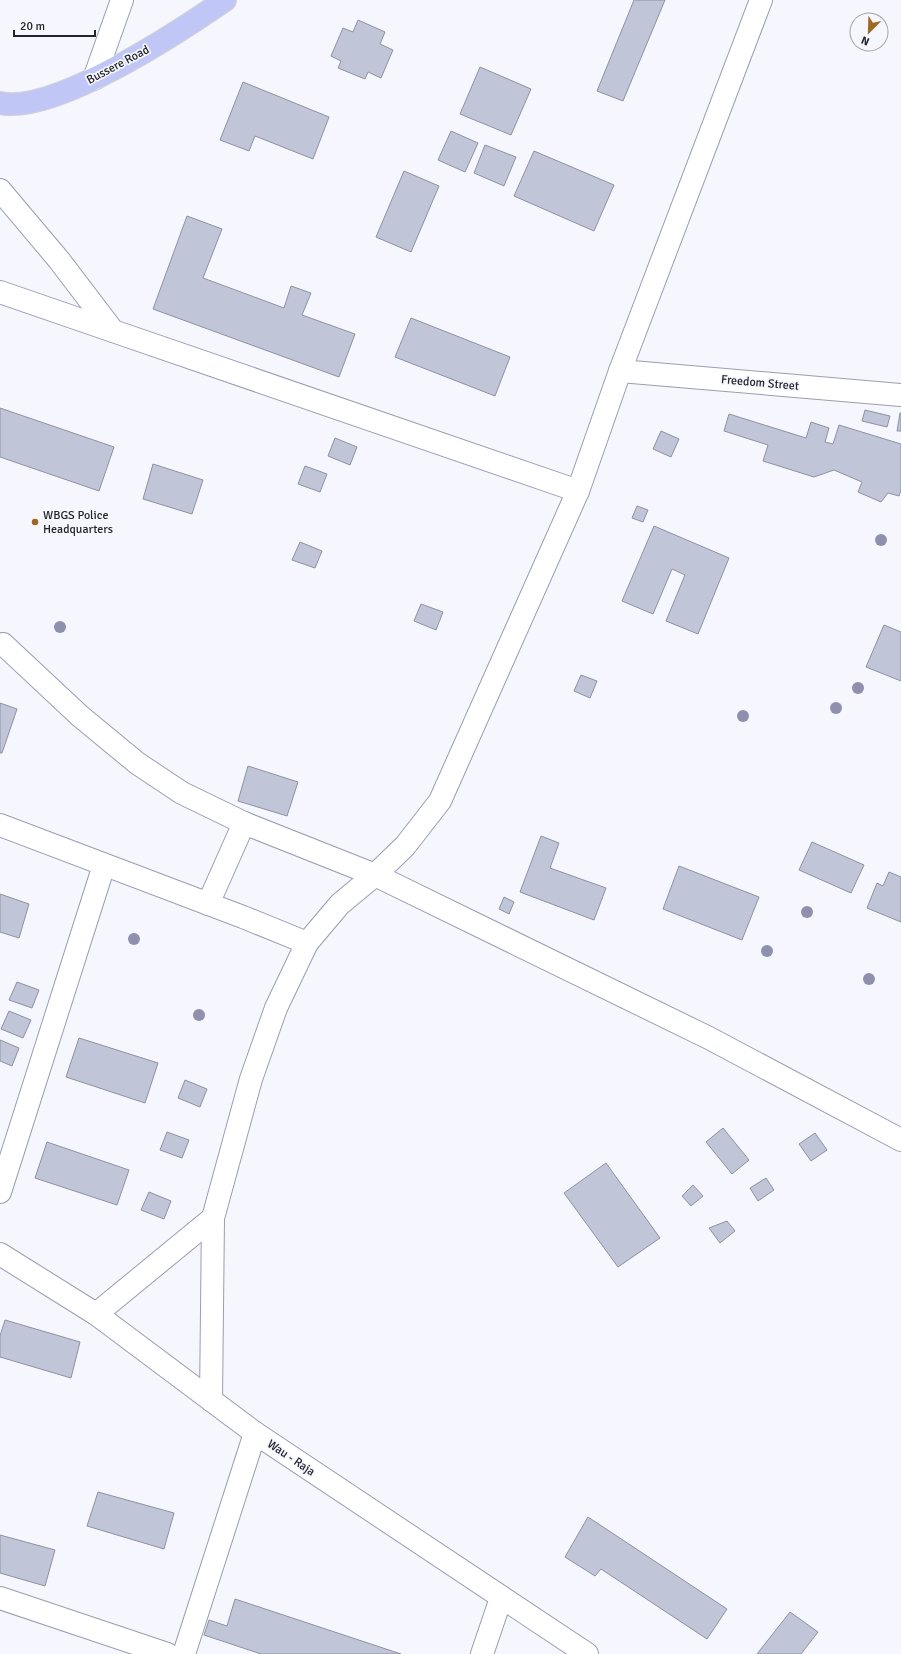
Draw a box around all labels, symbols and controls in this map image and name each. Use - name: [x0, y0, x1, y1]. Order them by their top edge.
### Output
- scale bar: [14, 12, 95, 38]
- north arrow: [849, 12, 889, 52]
- text: 20 m: [20, 19, 45, 34]
- text: N: [859, 33, 871, 48]
- street label: Bussere Road: [84, 42, 152, 88]
- street label: Freedom Street: [720, 372, 800, 394]
- place label: WBGS Police Headquarters: [43, 508, 113, 537]
- marker: WBGS Police Headquarters: [30, 517, 40, 527]
- street label: Wau - Raja: [264, 1437, 318, 1479]

